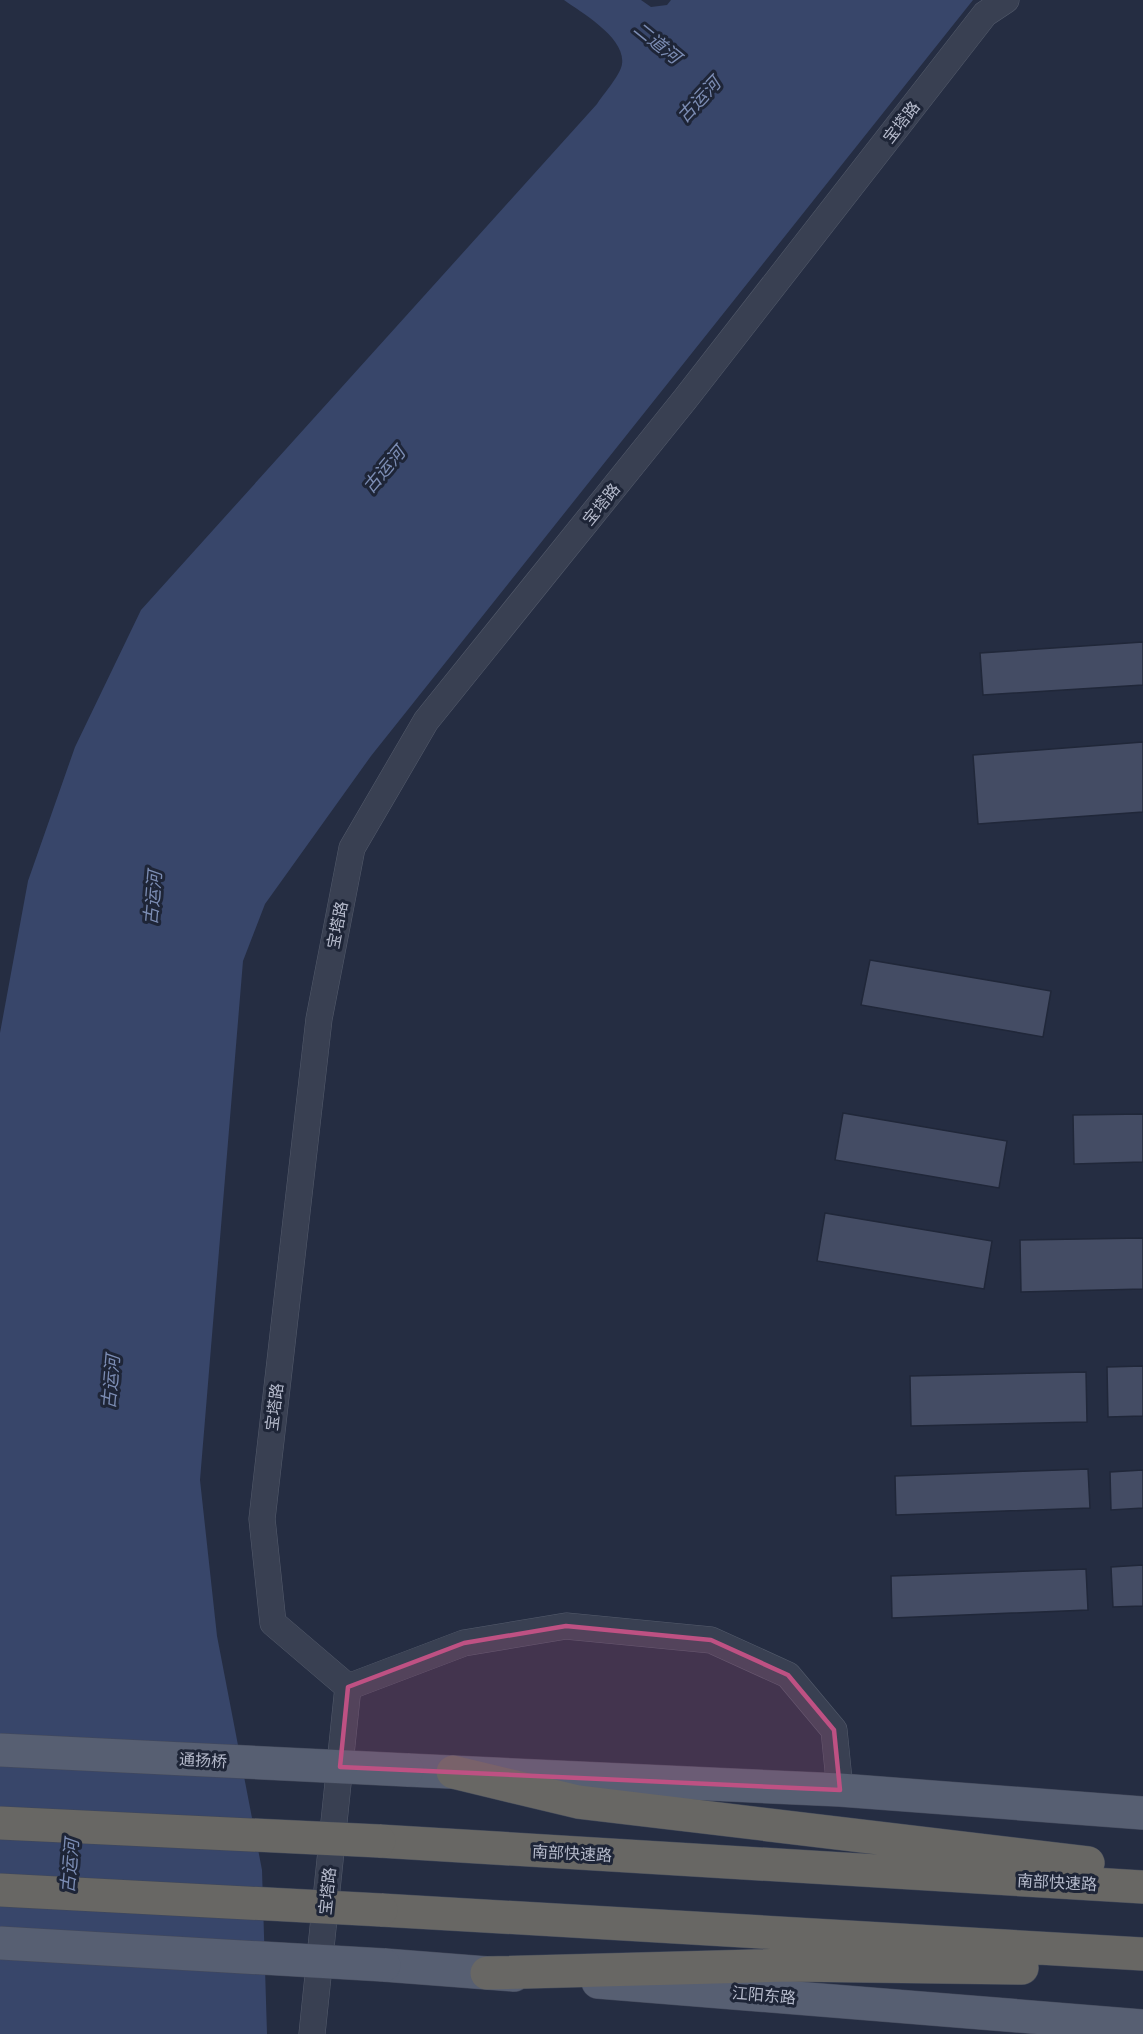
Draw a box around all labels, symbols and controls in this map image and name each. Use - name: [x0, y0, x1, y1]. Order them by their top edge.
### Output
- water label: 二道河: [630, 18, 687, 70]
- water label: 古运河: [673, 71, 727, 127]
- street label: 宝塔路: [880, 98, 923, 146]
- water label: 古运河: [359, 441, 411, 497]
- street label: 宝塔路: [580, 480, 623, 528]
- water label: 古运河: [141, 867, 166, 926]
- street label: 宝塔路: [325, 900, 350, 950]
- water label: 古运河: [99, 1351, 124, 1410]
- street label: 宝塔路: [263, 1382, 286, 1432]
- street label: 通扬桥: [179, 1751, 227, 1770]
- water label: 古运河: [58, 1835, 83, 1894]
- street label: 南部快速路: [532, 1843, 612, 1864]
- street label: 宝塔路: [317, 1866, 338, 1916]
- street label: 南部快速路: [1017, 1872, 1097, 1893]
- street label: 江阳东路: [731, 1984, 797, 2007]

